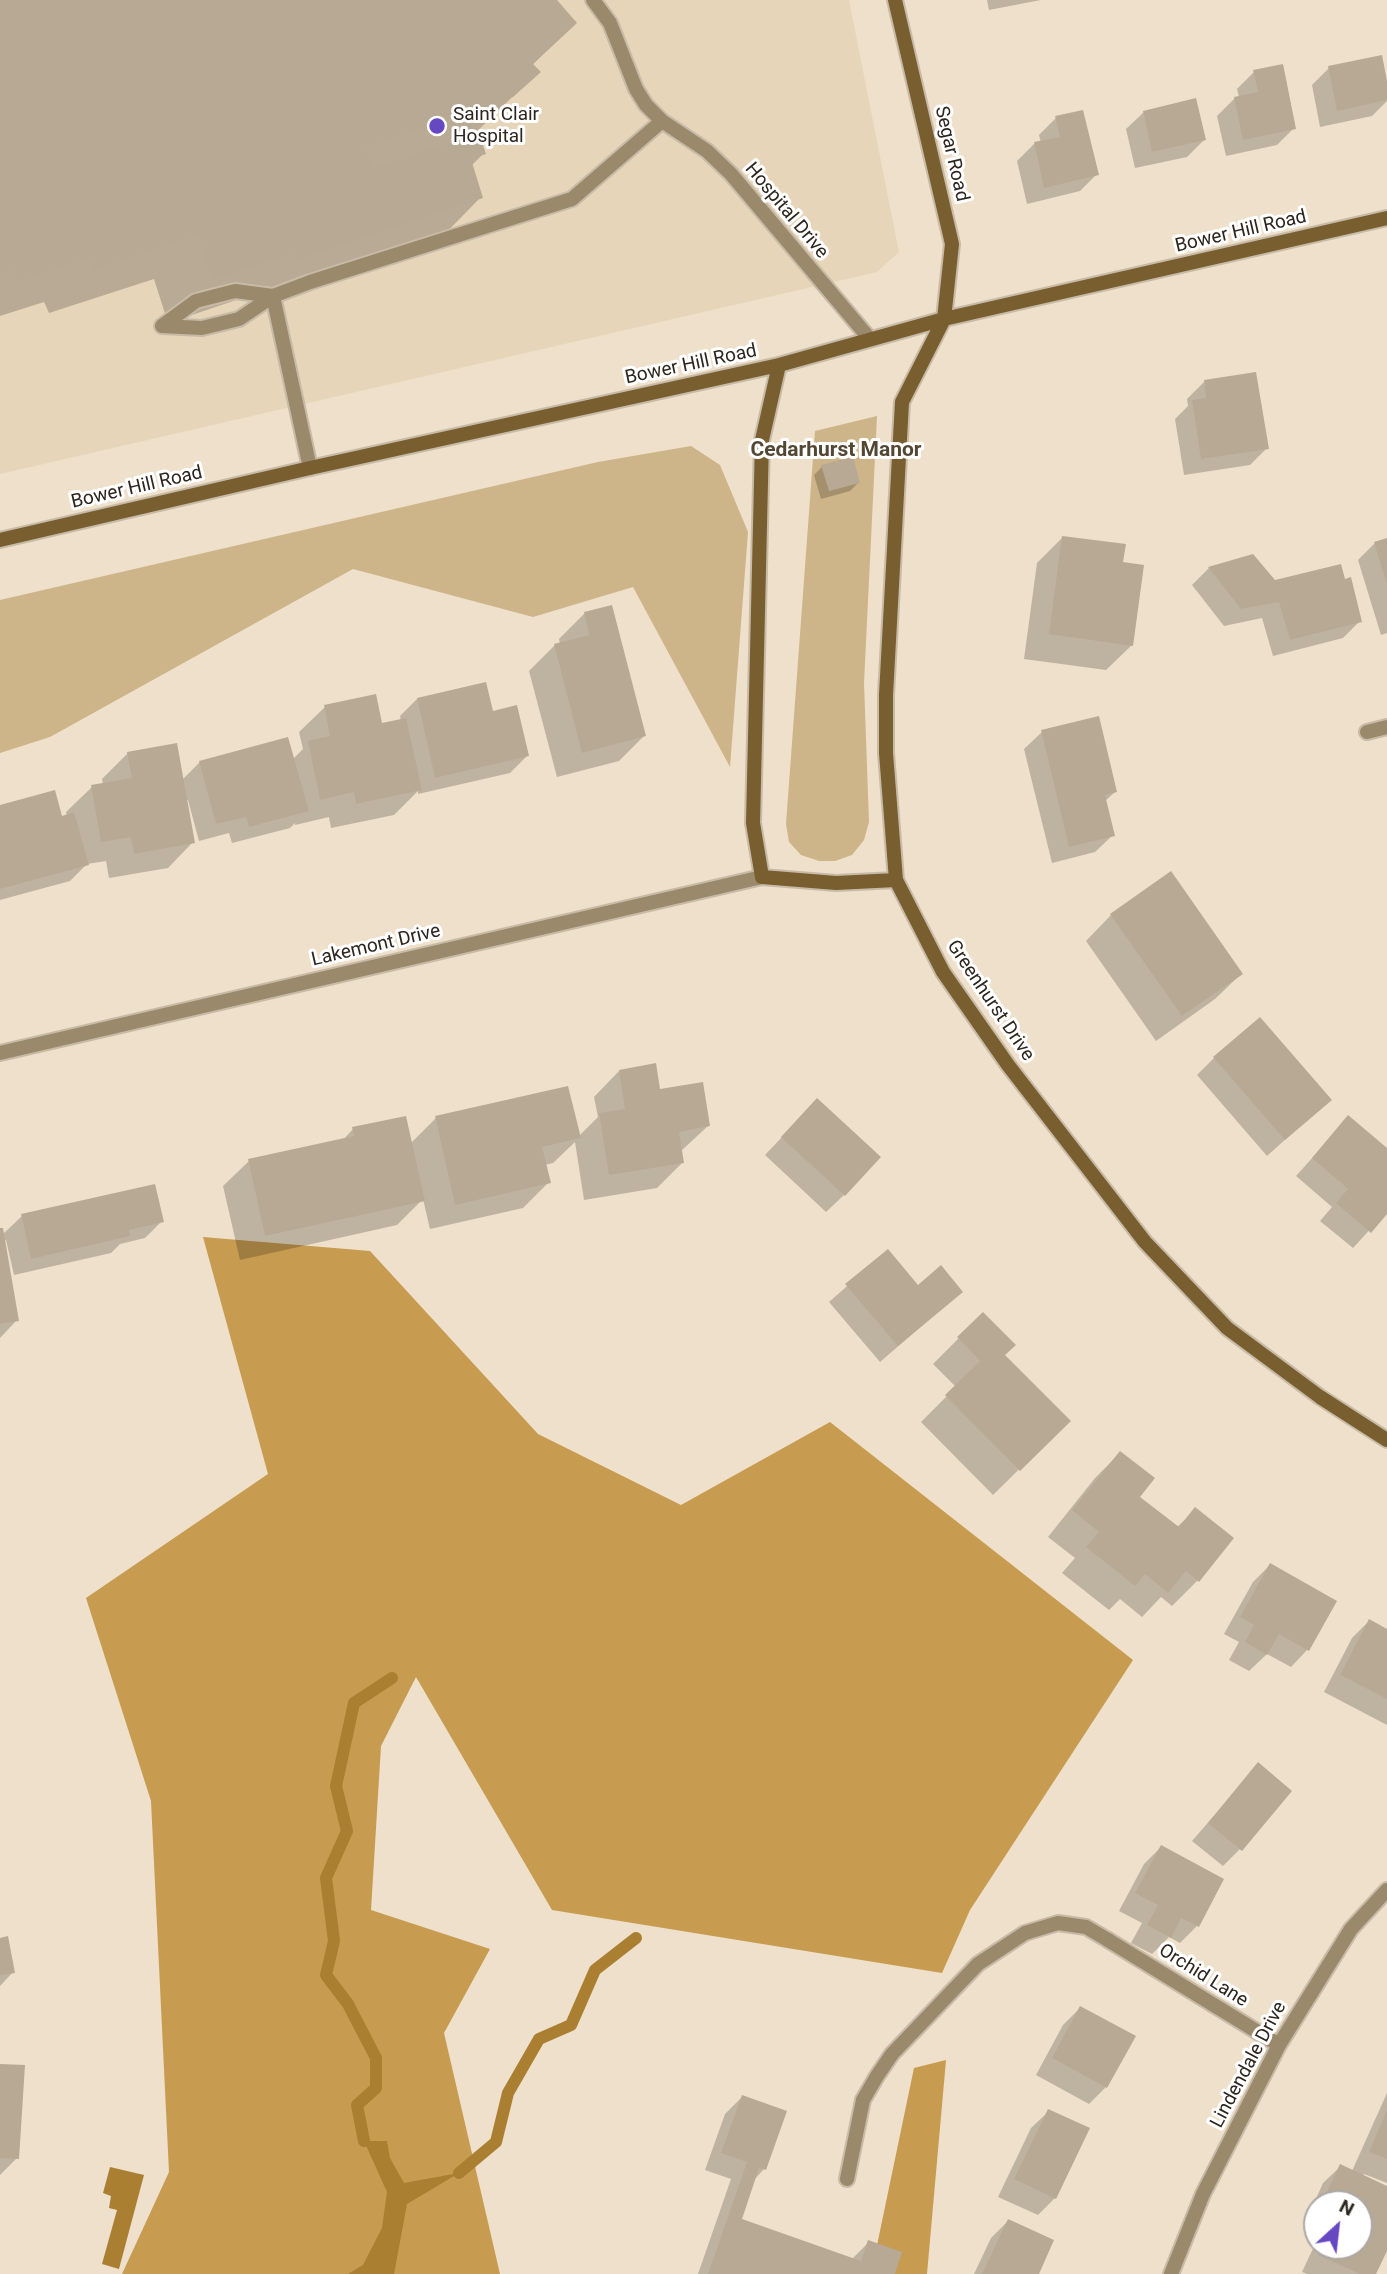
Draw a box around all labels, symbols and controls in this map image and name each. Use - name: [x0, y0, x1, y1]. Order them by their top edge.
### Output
- place label: Saint Clair Hospital: [453, 104, 539, 148]
- street label: Segar Road: [929, 104, 973, 204]
- marker: Saint Clair Hospital: [427, 116, 447, 136]
- street label: Hospital Drive: [739, 158, 833, 264]
- street label: Bower Hill Road: [1173, 206, 1309, 258]
- street label: Bower Hill Road: [623, 340, 759, 390]
- district label: Cedarhurst Manor: [750, 438, 922, 464]
- street label: Bower Hill Road: [69, 462, 205, 514]
- street label: Lakemont Drive: [309, 920, 443, 972]
- street label: Greenhurst Drive: [941, 936, 1039, 1066]
- street label: Orchid Lane: [1154, 1940, 1252, 2012]
- street label: Lindendale Drive: [1206, 1998, 1292, 2132]
- north arrow: [1303, 2190, 1373, 2260]
- text: N: [1336, 2194, 1358, 2221]

